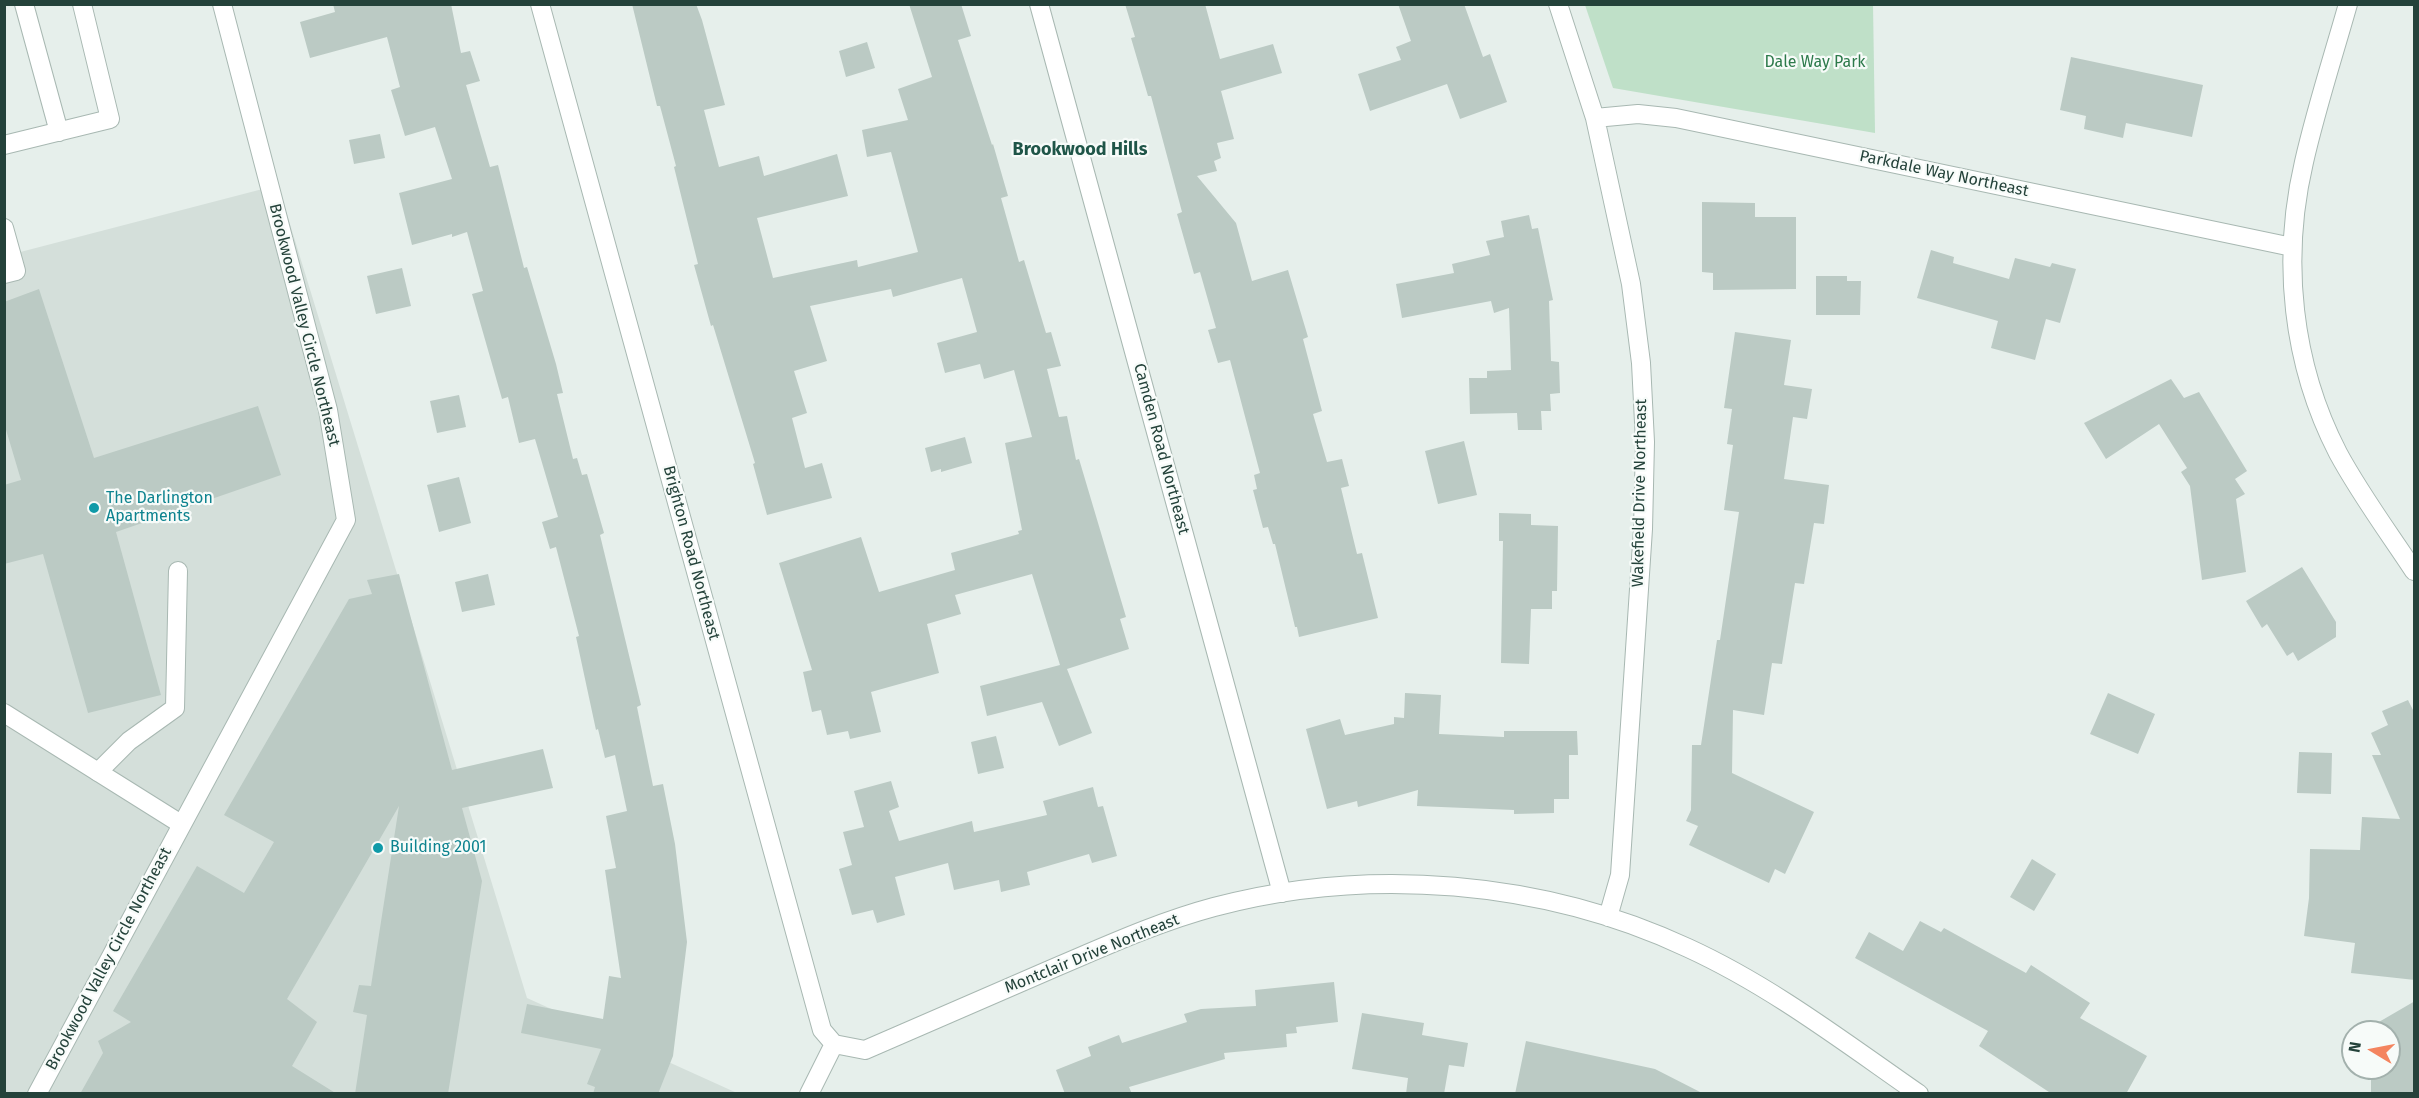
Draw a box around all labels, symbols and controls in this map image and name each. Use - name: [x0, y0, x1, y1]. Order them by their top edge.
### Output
- park label: Dale Way Park: [1764, 53, 1866, 73]
- district label: Brookwood Hills: [1013, 139, 1147, 161]
- street label: Parkdale Way Northeast: [1858, 147, 2030, 201]
- street label: Brookwood Valley Circle Northeast: [265, 202, 343, 448]
- street label: Camden Road Northeast: [1129, 361, 1193, 537]
- street label: Wakefield Drive Northeast: [1629, 399, 1651, 587]
- street label: Brighton Road Northeast: [658, 464, 724, 642]
- place label: The Darlington Apartments: [106, 489, 213, 527]
- marker: The Darlington Apartments: [87, 501, 101, 515]
- place label: Building 2001: [390, 838, 486, 858]
- marker: Building 2001: [371, 841, 385, 855]
- street label: Brookwood Valley Circle Northeast: [42, 844, 176, 1074]
- street label: Montclair Drive Northeast: [1002, 910, 1182, 998]
- north arrow: [2341, 1020, 2401, 1080]
- text: N: [2344, 1040, 2365, 1054]

